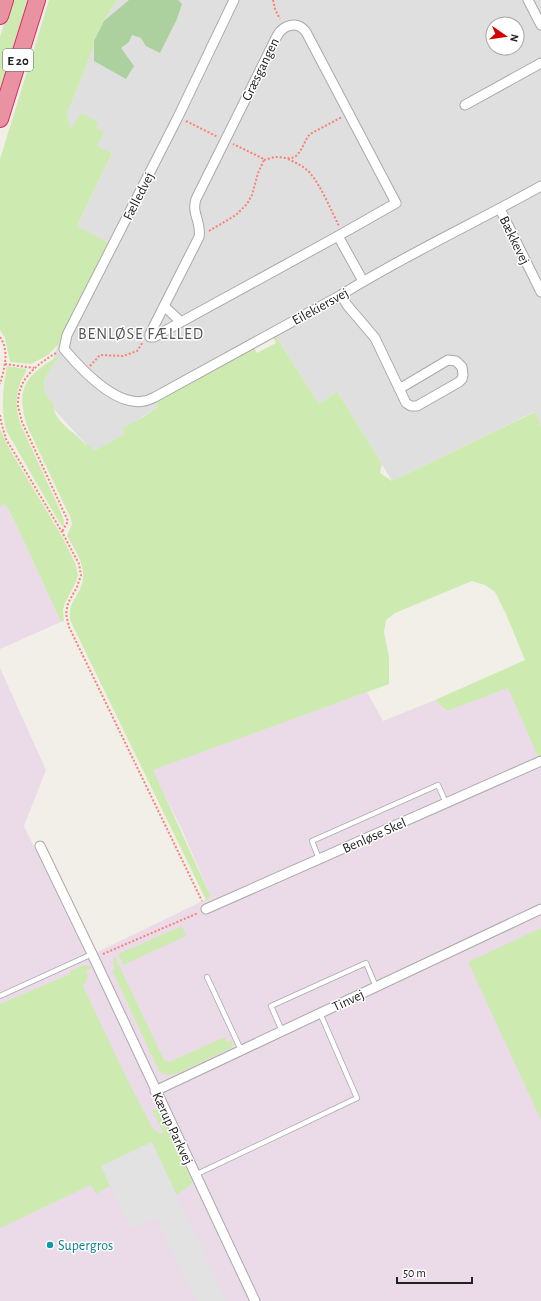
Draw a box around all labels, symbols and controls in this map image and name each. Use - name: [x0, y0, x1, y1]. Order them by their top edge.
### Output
- north arrow: [485, 16, 525, 56]
- text: N: [508, 33, 520, 43]
- street label: Græsgangen: [240, 36, 282, 103]
- road number: E 20: [3, 49, 33, 71]
- street label: Fælledvej: [121, 170, 157, 223]
- street label: Bækkevej: [496, 214, 532, 267]
- street label: Eilekiersvej: [290, 286, 351, 328]
- district label: BENLØSE FÆLLED: [78, 326, 204, 342]
- street label: Benløse Skel: [341, 816, 408, 856]
- street label: Tinvej: [330, 988, 366, 1014]
- street label: Kærup Parkvej: [149, 1090, 195, 1167]
- place label: Supergros: [58, 1239, 113, 1253]
- marker: Supergros: [45, 1240, 55, 1250]
- scale bar: [397, 1259, 472, 1285]
- text: 50 m: [403, 1267, 426, 1279]

